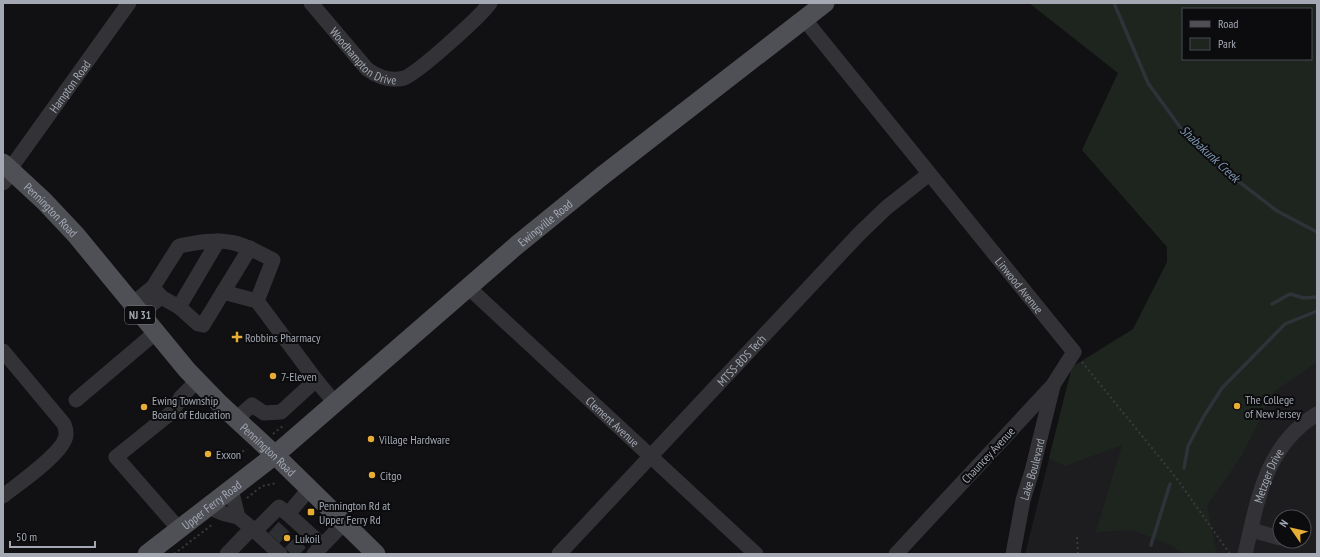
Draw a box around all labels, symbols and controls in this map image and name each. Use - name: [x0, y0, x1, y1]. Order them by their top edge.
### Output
- legend: [1182, 8, 1312, 60]
- text: Road: [1218, 16, 1238, 31]
- street label: Woodhampton Drive: [327, 24, 396, 87]
- text: Park: [1218, 36, 1236, 51]
- street label: Hampton Road: [46, 57, 93, 115]
- water label: Shabakunk Creek: [1176, 122, 1245, 188]
- street label: Pennington Road: [21, 179, 81, 240]
- street label: Ewingville Road: [514, 196, 575, 249]
- street label: Linwood Avenue: [992, 254, 1047, 316]
- road number: NJ 31: [125, 306, 155, 324]
- place label: Robbins Pharmacy: [245, 330, 321, 345]
- street label: MTSS-BDS Tech: [713, 331, 769, 389]
- marker: Robbins Pharmacy: [232, 332, 242, 342]
- place label: 7-Eleven: [281, 369, 317, 384]
- marker: 7-Eleven: [268, 371, 278, 381]
- place label: The College of New Jersey: [1245, 392, 1301, 421]
- place label: Ewing Township Board of Education: [152, 393, 230, 422]
- street label: Clement Avenue: [583, 393, 643, 450]
- marker: The College of New Jersey: [1232, 401, 1242, 411]
- marker: Ewing Township Board of Education: [139, 402, 149, 412]
- street label: Pennington Road: [238, 420, 299, 479]
- street label: Chauncey Avenue: [958, 424, 1018, 486]
- place label: Village Hardware: [378, 432, 450, 447]
- marker: Village Hardware: [366, 434, 376, 444]
- street label: Lake Boulevard: [1016, 437, 1047, 502]
- street label: Metzger Drive: [1250, 445, 1286, 504]
- place label: Exxon: [216, 447, 241, 462]
- marker: Exxon: [203, 449, 213, 459]
- place label: Citgo: [380, 468, 402, 483]
- marker: Citgo: [367, 470, 377, 480]
- street label: Upper Ferry Road: [178, 477, 244, 532]
- place label: Pennington Rd at Upper Ferry Rd: [319, 498, 391, 527]
- marker: Pennington Rd at Upper Ferry Rd: [306, 507, 316, 517]
- north arrow: [1272, 509, 1312, 549]
- text: N: [1276, 517, 1291, 530]
- scale bar: [10, 523, 95, 549]
- text: 50 m: [16, 529, 37, 544]
- place label: Lukoil: [295, 531, 320, 546]
- marker: Lukoil: [282, 533, 292, 543]

